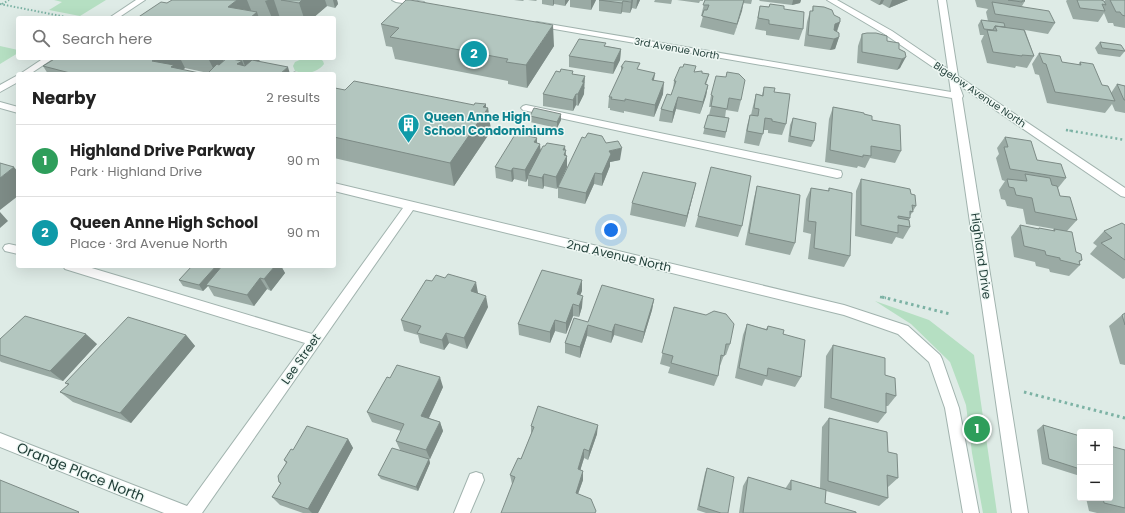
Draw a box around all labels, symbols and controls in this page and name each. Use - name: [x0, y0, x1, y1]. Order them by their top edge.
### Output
- search box: [16, 16, 336, 60]
- icon: search: [30, 27, 52, 49]
- text: Search here: [62, 28, 152, 49]
- street label: 3rd Avenue North: [633, 34, 721, 63]
- pin: 2: [461, 39, 487, 69]
- street label: Bigelow Avenue North: [930, 58, 1029, 131]
- text: Nearby: [32, 86, 96, 110]
- text: 2 results: [266, 88, 320, 107]
- place label: Queen Anne High School Condominiums: [424, 108, 564, 139]
- building icon: Queen Anne High School Condominiums: [395, 111, 421, 144]
- text: Highland Drive Parkway: [70, 140, 255, 161]
- text: 1: [43, 151, 47, 170]
- text: 90 m: [287, 151, 320, 170]
- text: Park · Highland Drive: [70, 162, 202, 181]
- text: Queen Anne High School: [70, 212, 258, 233]
- street label: Highland Drive: [967, 212, 996, 300]
- your location: [601, 220, 621, 240]
- text: 2: [41, 223, 49, 242]
- text: 90 m: [287, 223, 320, 242]
- text: Place · 3rd Avenue North: [70, 234, 228, 253]
- street label: 2nd Avenue North: [565, 235, 673, 276]
- street label: Lee Street: [277, 330, 324, 388]
- pin: 1: [964, 414, 990, 444]
- map controls: [1077, 429, 1113, 501]
- button: +: [1077, 429, 1113, 465]
- street label: Orange Place North: [14, 437, 148, 507]
- button: −: [1077, 465, 1113, 501]

